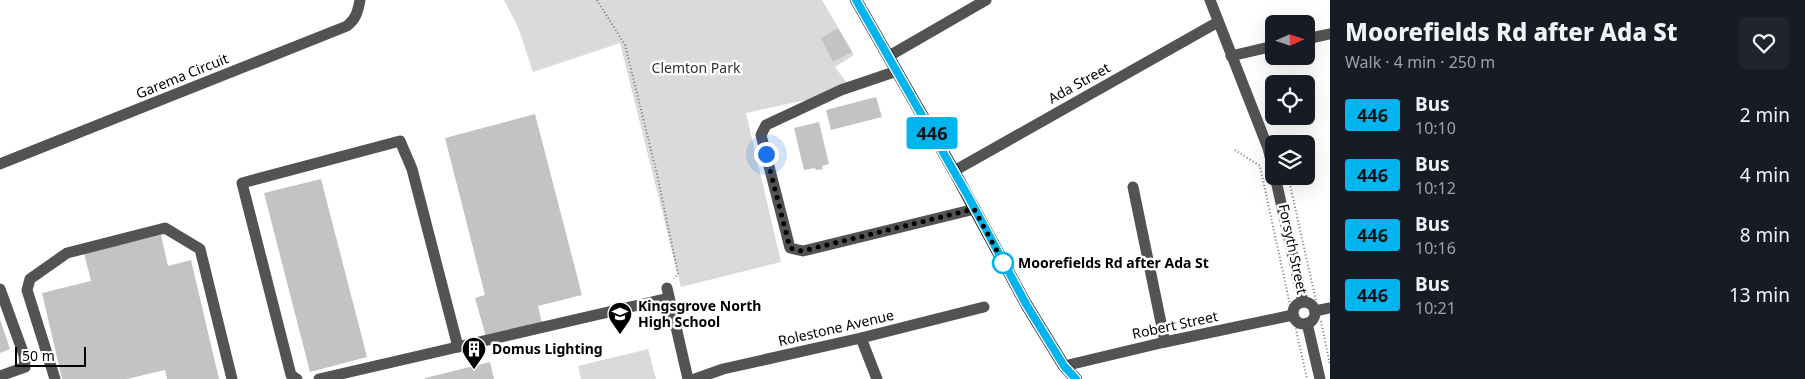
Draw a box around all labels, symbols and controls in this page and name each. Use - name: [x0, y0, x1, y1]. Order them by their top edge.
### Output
- north arrow: [1265, 15, 1315, 65]
- map controls: [1265, 15, 1315, 185]
- text: Moorefields Rd after Ada St: [1345, 15, 1678, 48]
- button: heart: [1738, 17, 1790, 69]
- street label: Garema Circuit: [133, 48, 231, 103]
- text: Walk · 4 min · 250 m: [1345, 51, 1495, 73]
- park label: Clemton Park: [652, 58, 741, 77]
- street label: Ada Street: [1044, 58, 1113, 107]
- button: locate: [1265, 75, 1315, 125]
- text: Bus: [1415, 91, 1450, 117]
- text: 2 min: [1740, 102, 1790, 128]
- text: 446: [1357, 103, 1388, 127]
- line badge: 446: [903, 117, 961, 149]
- text: 10:10: [1415, 117, 1456, 139]
- text: 446: [917, 121, 947, 145]
- button: layers: [1265, 135, 1315, 185]
- your location: [754, 142, 779, 167]
- text: Bus: [1415, 151, 1450, 177]
- text: 4 min: [1740, 162, 1790, 188]
- text: 446: [1357, 163, 1388, 187]
- text: 10:12: [1415, 177, 1456, 199]
- street label: Forsyth Street: [1275, 202, 1312, 296]
- text: Bus: [1415, 211, 1450, 237]
- text: 8 min: [1740, 222, 1790, 248]
- text: 446: [1357, 223, 1388, 247]
- text: 10:16: [1415, 237, 1456, 259]
- marker: Moorefields Rd after Ada St: [992, 252, 1014, 274]
- place label: Moorefields Rd after Ada St: [1018, 253, 1209, 272]
- text: Bus: [1415, 271, 1450, 297]
- text: 13 min: [1729, 282, 1790, 308]
- text: 446: [1357, 283, 1388, 307]
- place label: Kingsgrove North High School: [638, 296, 761, 331]
- text: 10:21: [1415, 297, 1456, 319]
- school or university icon: Kingsgrove North High School: [607, 301, 633, 335]
- street label: Rolestone Avenue: [776, 305, 896, 350]
- street label: Robert Street: [1130, 306, 1220, 343]
- building icon: Domus Lighting: [461, 336, 487, 370]
- place label: Domus Lighting: [492, 339, 603, 358]
- scale bar: [15, 344, 86, 367]
- text: 50 m: [22, 346, 55, 365]

